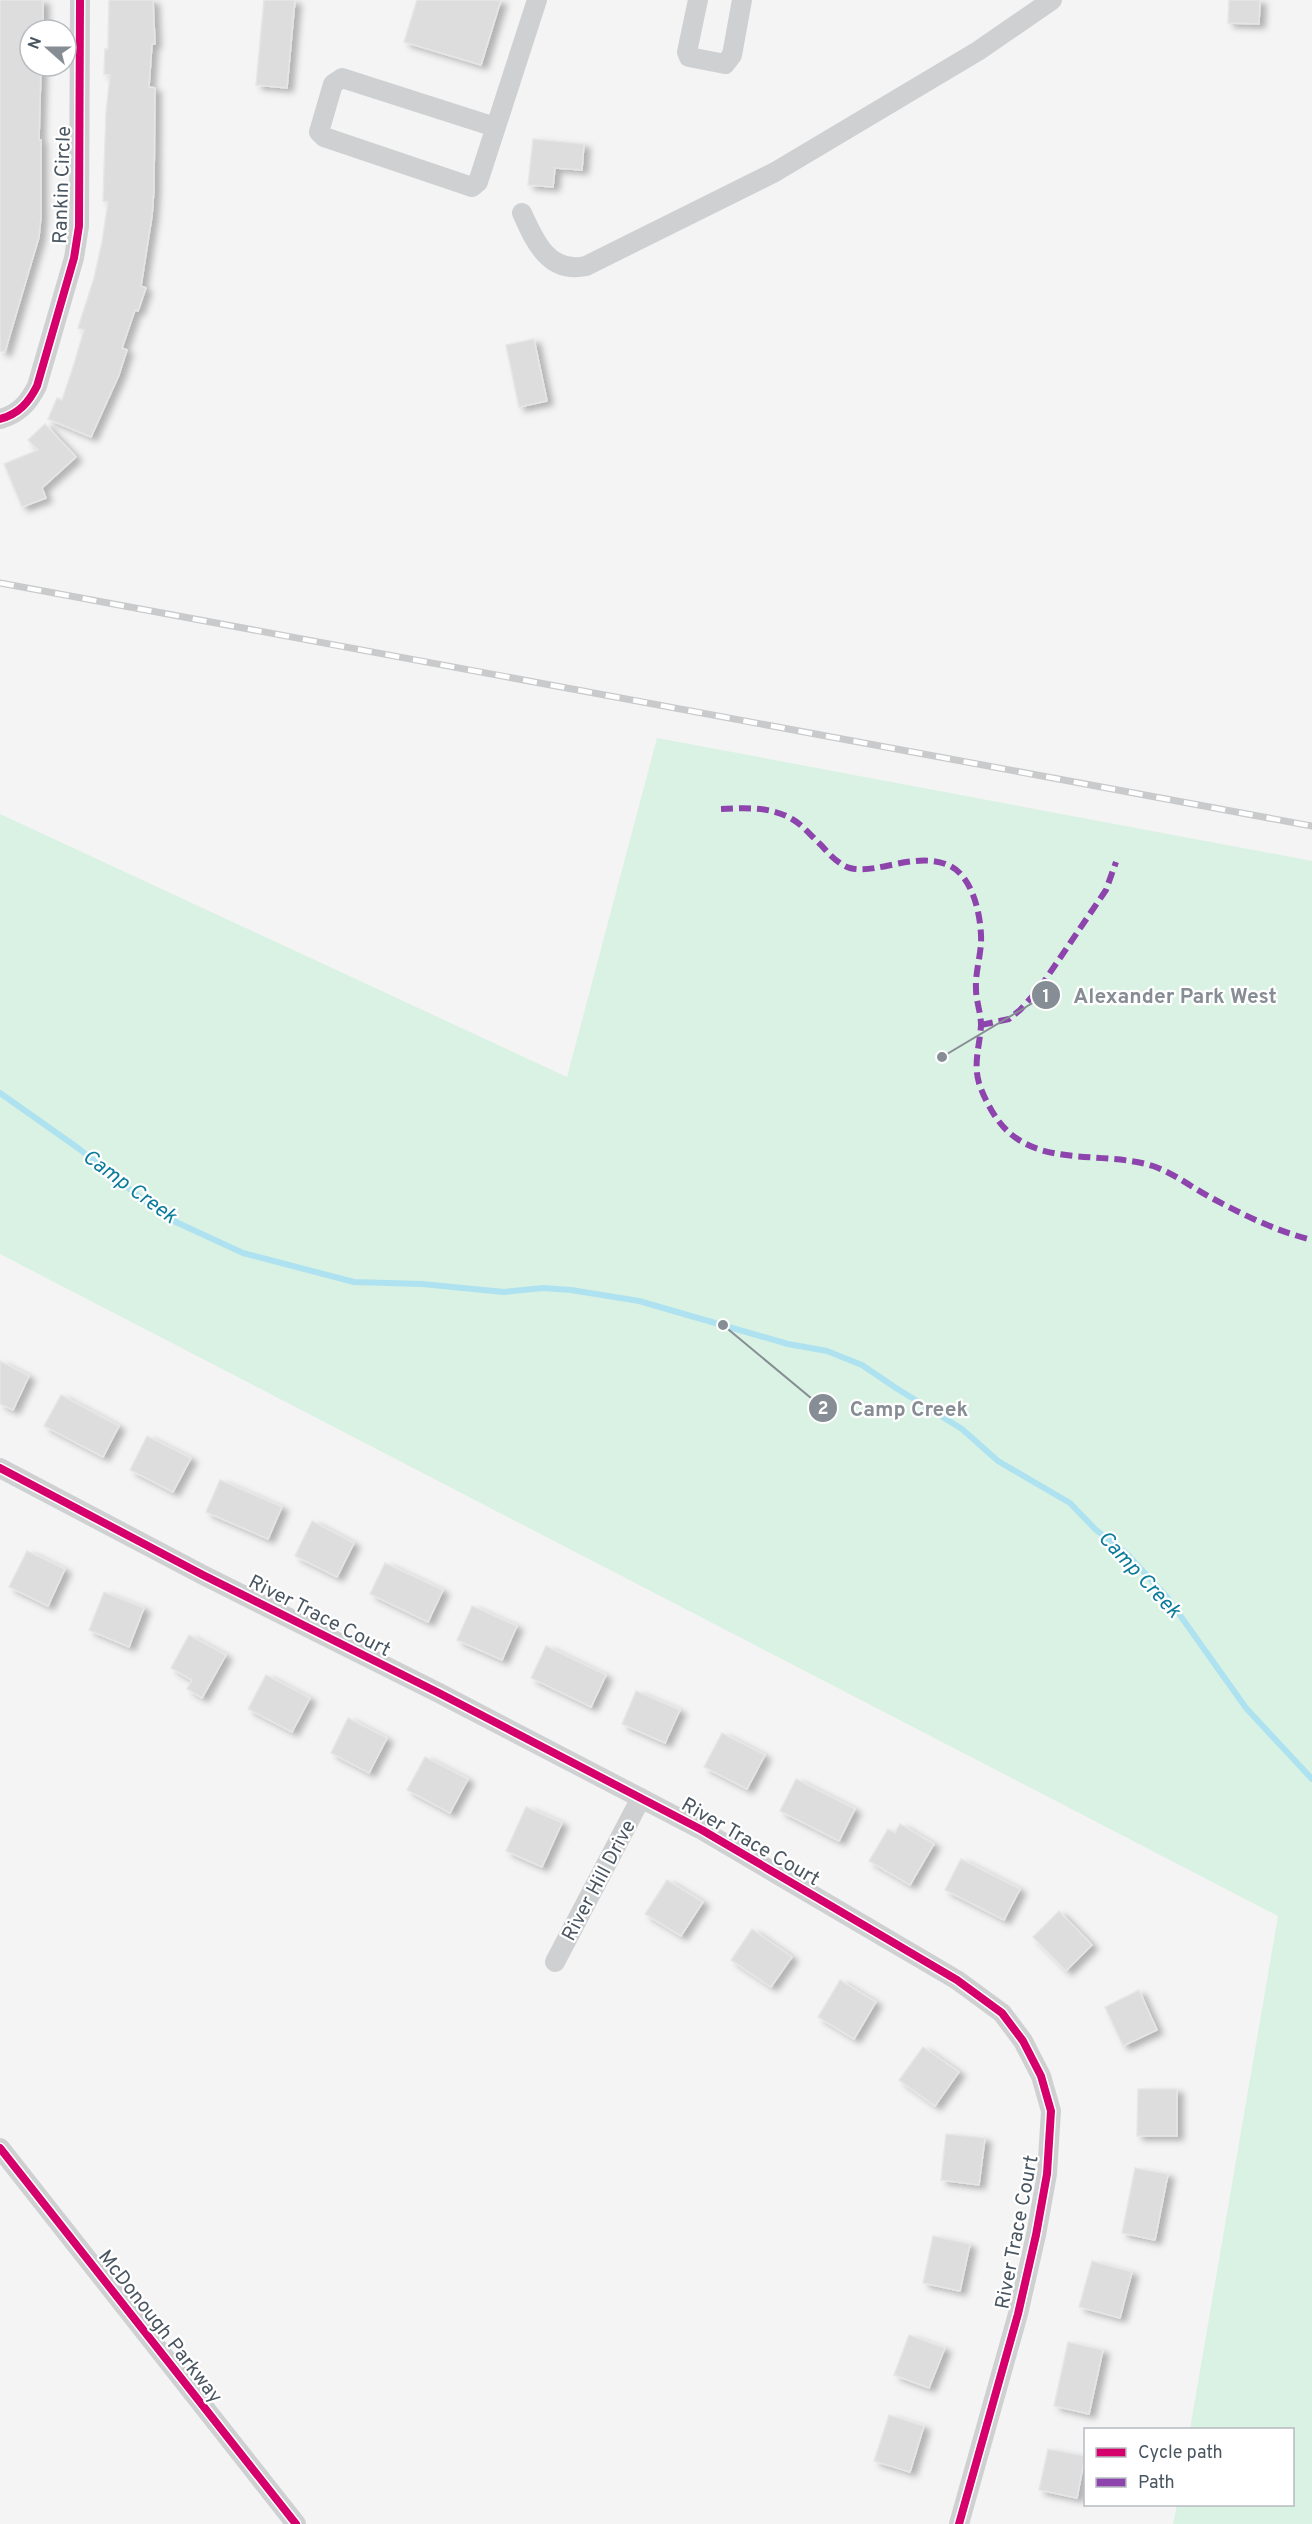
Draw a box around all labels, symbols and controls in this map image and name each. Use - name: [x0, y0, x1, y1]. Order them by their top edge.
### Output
- north arrow: [18, 18, 78, 78]
- text: N: [24, 34, 47, 52]
- street label: Rankin Circle: [48, 126, 78, 245]
- callout: Alexander Park West: [1031, 976, 1288, 1015]
- text: Alexander Park West: [1073, 984, 1277, 1011]
- text: 1: [1042, 986, 1050, 1009]
- water label: Camp Creek: [77, 1144, 182, 1231]
- callout: Camp Creek: [808, 1389, 980, 1428]
- text: Camp Creek: [850, 1397, 968, 1424]
- text: 2: [817, 1398, 829, 1421]
- water label: Camp Creek: [1091, 1526, 1187, 1625]
- street label: River Trace Court: [244, 1570, 395, 1664]
- street label: River Trace Court: [676, 1792, 824, 1893]
- street label: River Hill Drive: [557, 1816, 643, 1946]
- street label: River Trace Court: [990, 2153, 1046, 2311]
- street label: McDonough Parkway: [91, 2245, 228, 2409]
- legend: [1084, 2428, 1294, 2506]
- text: Cycle path: [1138, 2442, 1223, 2465]
- text: Path: [1138, 2472, 1175, 2495]

